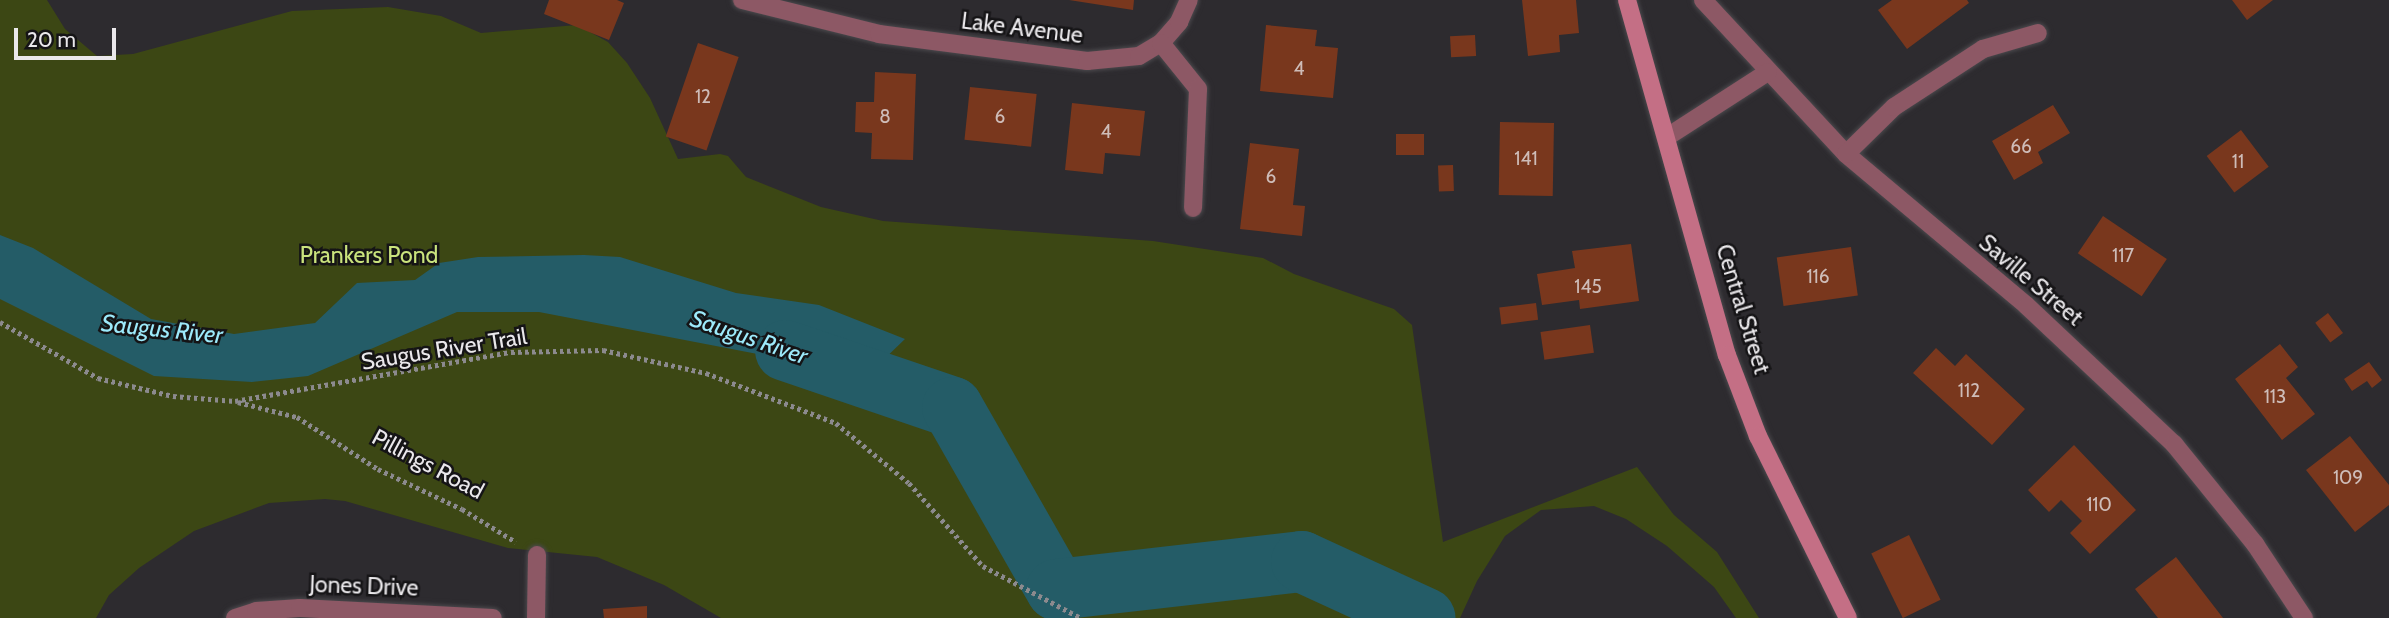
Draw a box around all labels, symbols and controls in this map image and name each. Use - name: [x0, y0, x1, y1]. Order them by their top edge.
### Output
- street label: Lake Avenue: [960, 7, 1084, 49]
- scale bar: [18, 14, 119, 58]
- text: 20 m: [27, 27, 76, 52]
- house number: 4: [1294, 58, 1304, 80]
- house number: 12: [695, 86, 711, 108]
- house number: 8: [879, 106, 891, 128]
- house number: 6: [995, 106, 1005, 128]
- house number: 4: [1101, 121, 1111, 143]
- house number: 66: [2010, 136, 2032, 158]
- house number: 141: [1514, 148, 1538, 170]
- house number: 11: [2232, 151, 2244, 173]
- house number: 6: [1266, 166, 1276, 188]
- street label: Saville Street: [1973, 229, 2089, 331]
- park label: Prankers Pond: [300, 241, 438, 269]
- street label: Central Street: [1710, 241, 1776, 377]
- house number: 117: [2112, 245, 2134, 267]
- house number: 116: [1806, 266, 1830, 288]
- house number: 145: [1574, 276, 1602, 298]
- water label: Saugus River: [687, 304, 811, 370]
- water label: Saugus River: [100, 308, 224, 350]
- street label: Saugus River Trail: [359, 322, 529, 376]
- house number: 112: [1958, 380, 1980, 402]
- house number: 113: [2264, 386, 2286, 408]
- street label: Pillings Road: [367, 423, 489, 505]
- house number: 109: [2333, 467, 2363, 489]
- house number: 110: [2086, 494, 2112, 516]
- street label: Jones Drive: [309, 570, 419, 602]

